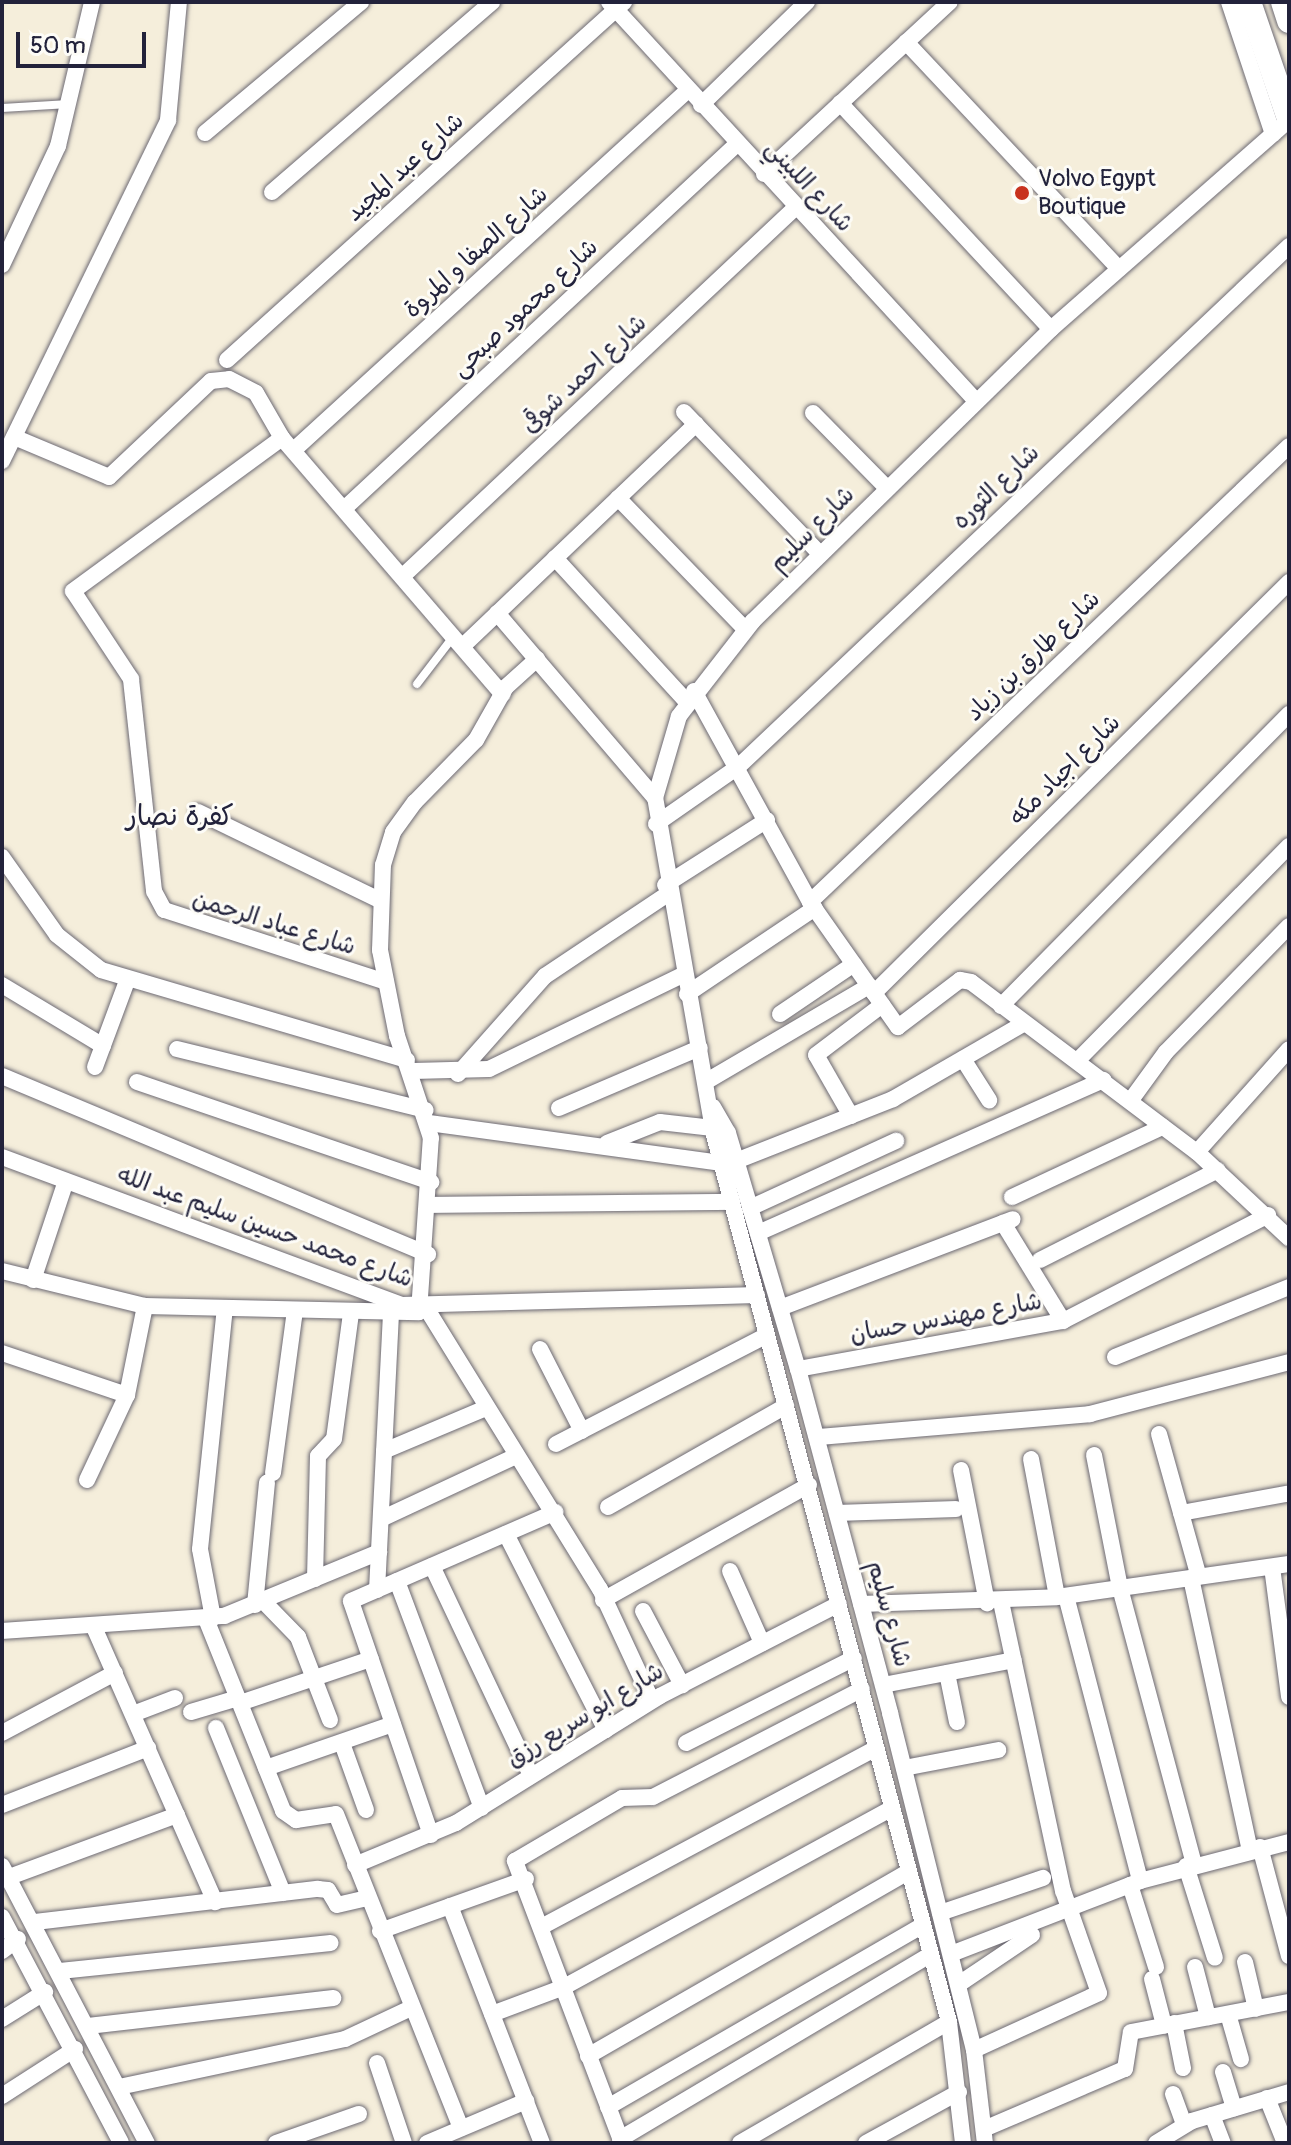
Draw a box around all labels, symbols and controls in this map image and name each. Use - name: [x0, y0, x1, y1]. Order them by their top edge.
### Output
- scale bar: [20, 16, 150, 66]
- text: 50 m: [30, 31, 86, 60]
- street label: شارع عبد المجيد: [340, 106, 470, 228]
- street label: شارع اللبيني: [759, 134, 859, 238]
- place label: Volvo Egypt Boutique: [1038, 165, 1156, 221]
- street label: شارع الصفا و المروة: [398, 180, 554, 324]
- marker: Volvo Egypt Boutique: [1013, 184, 1031, 202]
- street label: شارع محمود صبحى: [446, 233, 604, 383]
- street label: شارع احمد شوقى: [515, 309, 653, 439]
- street label: شارع الثوره: [947, 439, 1045, 535]
- street label: شارع سليم: [763, 480, 861, 578]
- street label: شارع طارق بن زياد: [960, 585, 1106, 727]
- street label: شارع اجياد مكه: [1003, 708, 1127, 832]
- district label: كفرة نصار: [126, 800, 234, 834]
- street label: شارع عباد الرحمن: [189, 885, 359, 961]
- street label: شارع محمد حسين سليم عبد الله: [113, 1160, 417, 1294]
- street label: شارع مهندس حسان: [848, 1287, 1044, 1349]
- street label: شارع سليم: [861, 1558, 917, 1670]
- street label: شارع ابو سريع رزق: [501, 1657, 669, 1773]

